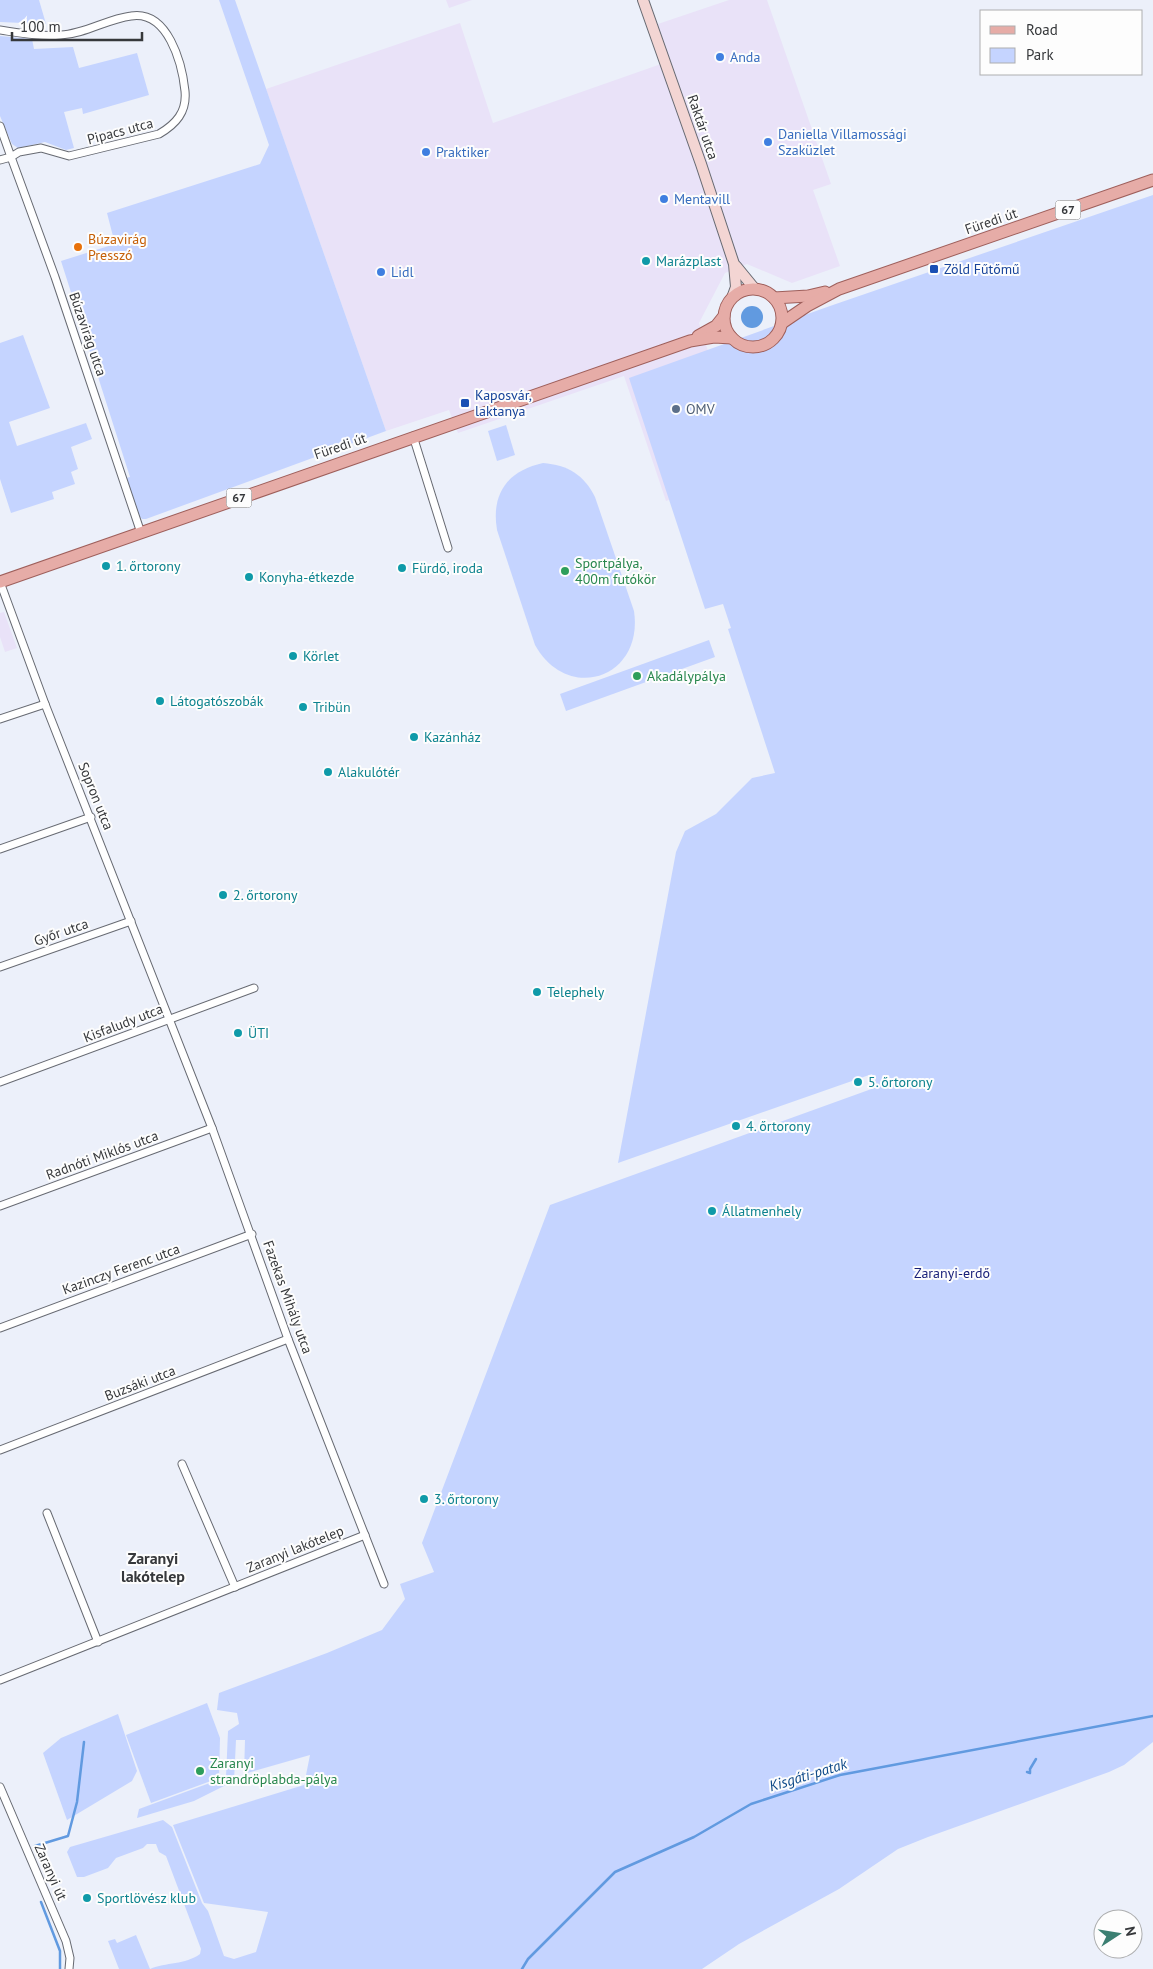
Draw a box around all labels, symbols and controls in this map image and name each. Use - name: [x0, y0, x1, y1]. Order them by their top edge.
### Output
- scale bar: [12, 10, 142, 42]
- legend: [980, 10, 1143, 75]
- text: 100 m: [20, 17, 61, 36]
- text: Road: [1026, 20, 1058, 39]
- text: Park: [1026, 45, 1054, 64]
- place label: Anda: [730, 48, 760, 66]
- marker: Anda: [714, 51, 726, 63]
- street label: Raktár utca: [684, 92, 723, 162]
- street label: Pipacs utca: [85, 114, 155, 148]
- place label: Daniella Villamossági Szaküzlet: [778, 125, 907, 159]
- marker: Daniella Villamossági Szaküzlet: [762, 136, 774, 148]
- place label: Praktiker: [436, 143, 489, 161]
- marker: Praktiker: [420, 146, 432, 158]
- place label: Mentavill: [674, 190, 730, 208]
- marker: Mentavill: [658, 193, 670, 205]
- road number: 67: [1056, 200, 1080, 220]
- street label: Füredi út: [963, 204, 1020, 238]
- place label: Búzavirág Presszó: [88, 230, 147, 264]
- marker: Búzavirág Presszó: [72, 241, 84, 253]
- place label: Marázplast: [656, 252, 721, 270]
- marker: Marázplast: [640, 255, 652, 267]
- place label: Zöld Fűtőmű: [944, 260, 1020, 278]
- place label: Lidl: [391, 263, 414, 281]
- marker: Zöld Fűtőmű: [928, 263, 940, 275]
- marker: Lidl: [375, 266, 387, 278]
- street label: Búzavirág utca: [65, 290, 111, 378]
- place label: Kaposvár, laktanya: [475, 386, 532, 420]
- marker: Kaposvár, laktanya: [459, 397, 471, 409]
- place label: OMV: [686, 400, 715, 418]
- marker: OMV: [670, 403, 682, 415]
- street label: Füredi út: [312, 429, 369, 463]
- road number: 67: [226, 488, 252, 508]
- place label: Sportpálya, 400m futókör: [575, 554, 656, 588]
- place label: 1. őrtorony: [116, 557, 181, 575]
- place label: Fürdő, iroda: [412, 559, 483, 577]
- marker: 1. őrtorony: [100, 560, 112, 572]
- marker: Fürdő, iroda: [396, 562, 408, 574]
- marker: Sportpálya, 400m futókör: [559, 565, 571, 577]
- place label: Konyha-étkezde: [259, 568, 354, 586]
- marker: Konyha-étkezde: [243, 571, 255, 583]
- place label: Körlet: [303, 647, 339, 665]
- marker: Körlet: [287, 650, 299, 662]
- place label: Akadálypálya: [647, 667, 726, 685]
- marker: Akadálypálya: [631, 670, 643, 682]
- place label: Látogatószobák: [170, 692, 264, 710]
- marker: Látogatószobák: [154, 695, 166, 707]
- place label: Tribün: [313, 698, 351, 716]
- marker: Tribün: [297, 701, 309, 713]
- place label: Kazánház: [424, 728, 481, 746]
- marker: Kazánház: [408, 731, 420, 743]
- street label: Sopron utca: [74, 759, 118, 833]
- place label: Alakulótér: [338, 763, 400, 781]
- marker: Alakulótér: [322, 766, 334, 778]
- place label: 2. őrtorony: [233, 886, 298, 904]
- marker: 2. őrtorony: [217, 889, 229, 901]
- street label: Győr utca: [31, 914, 91, 950]
- place label: Telephely: [547, 983, 605, 1001]
- marker: Telephely: [531, 986, 543, 998]
- street label: Kisfaludy utca: [81, 1000, 165, 1046]
- place label: ÜTI: [248, 1024, 269, 1042]
- marker: ÜTI: [232, 1027, 244, 1039]
- place label: 5. őrtorony: [868, 1073, 933, 1091]
- marker: 5. őrtorony: [852, 1076, 864, 1088]
- place label: 4. őrtorony: [746, 1117, 811, 1135]
- marker: 4. őrtorony: [730, 1120, 742, 1132]
- street label: Radnóti Miklós utca: [43, 1126, 161, 1184]
- place label: Állatmenhely: [722, 1202, 802, 1220]
- marker: Állatmenhely: [706, 1205, 718, 1217]
- street label: Fazekas Mihály utca: [259, 1238, 317, 1356]
- street label: Kazinczy Ferenc utca: [60, 1239, 182, 1299]
- park label: Zaranyi-erdő: [914, 1264, 990, 1282]
- street label: Buzsáki utca: [102, 1361, 178, 1405]
- place label: 3. őrtorony: [434, 1490, 499, 1508]
- marker: 3. őrtorony: [418, 1493, 430, 1505]
- street label: Zaranyi lakótelep: [244, 1521, 346, 1577]
- district label: Zaranyi lakótelep: [121, 1548, 185, 1586]
- water label: Kisgáti-patak: [767, 1753, 850, 1795]
- place label: Zaranyi strandröplabda-pálya: [210, 1754, 338, 1788]
- marker: Zaranyi strandröplabda-pálya: [194, 1765, 206, 1777]
- street label: Zaranyi út: [31, 1841, 72, 1903]
- place label: Sportlövész klub: [97, 1889, 196, 1907]
- marker: Sportlövész klub: [81, 1892, 93, 1904]
- north arrow: [1093, 1909, 1143, 1959]
- text: N: [1121, 1925, 1140, 1938]

